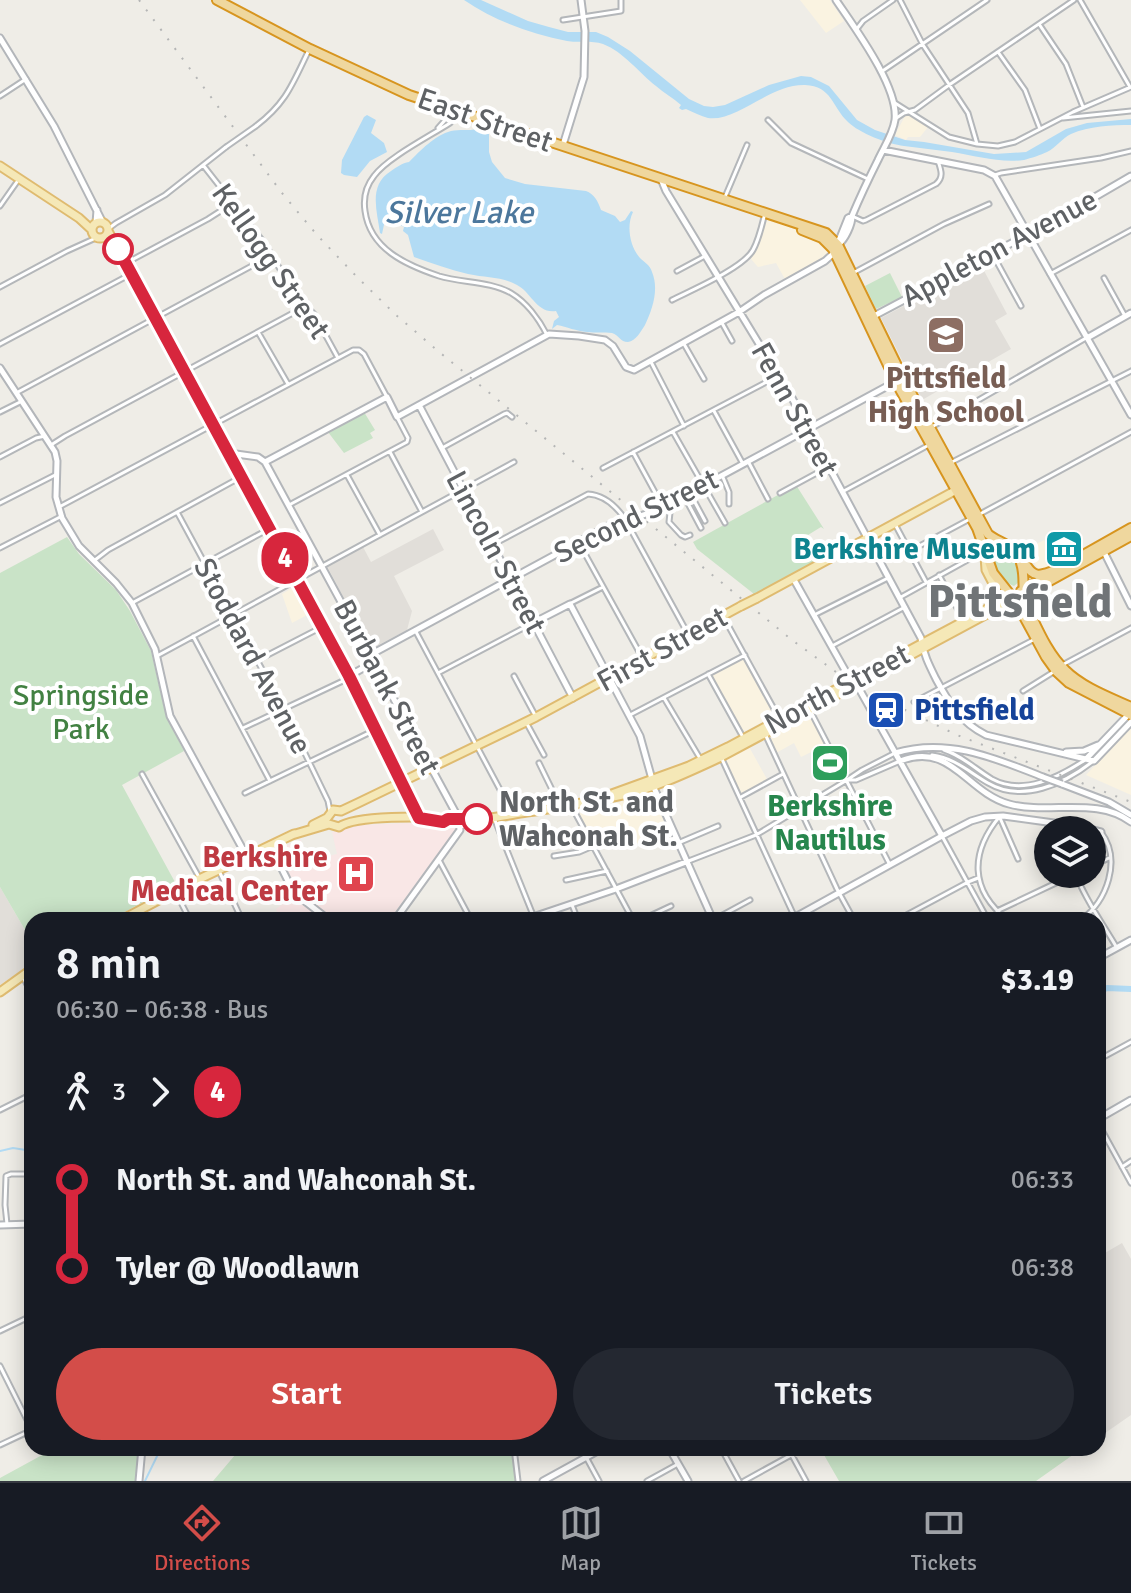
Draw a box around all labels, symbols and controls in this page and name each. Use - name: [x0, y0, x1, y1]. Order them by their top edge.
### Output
- street label: East Street: [412, 80, 557, 161]
- street label: Kellogg Street: [203, 176, 338, 346]
- street label: Appleton Avenue: [895, 181, 1103, 316]
- water label: Silver Lake: [385, 193, 535, 232]
- unlabelled marker: [103, 234, 133, 264]
- school or university icon: Pittsfield High School: [925, 314, 967, 356]
- street label: Fenn Street: [743, 336, 846, 483]
- place label: Pittsfield High School: [868, 360, 1024, 431]
- street label: Second Street: [548, 461, 724, 572]
- street label: Lincoln Street: [437, 464, 554, 640]
- museum icon: Berkshire Museum: [1043, 528, 1085, 570]
- place label: Berkshire Museum: [793, 531, 1036, 568]
- line badge: 4: [259, 532, 311, 584]
- text: 4: [277, 541, 293, 575]
- street label: Stoddard Avenue: [185, 552, 320, 761]
- district label: Pittsfield: [927, 574, 1113, 630]
- street label: Burbank Street: [325, 593, 448, 781]
- street label: First Street: [591, 599, 734, 700]
- street label: North Street: [758, 636, 916, 743]
- park label: Springside Park: [13, 677, 149, 748]
- station icon: Pittsfield: [865, 689, 907, 731]
- place label: Pittsfield: [914, 692, 1035, 729]
- sports icon: Berkshire Nautilus: [809, 742, 851, 784]
- place label: North St. and Wahconah St.: [499, 784, 678, 855]
- place label: Berkshire Nautilus: [767, 788, 893, 859]
- marker: North St. and Wahconah St.: [462, 804, 492, 834]
- map controls: [1034, 816, 1106, 888]
- button: layers: [1034, 816, 1106, 888]
- place label: Berkshire Medical Center: [130, 839, 328, 910]
- hospital icon: Berkshire Medical Center: [335, 853, 377, 895]
- text: 8 min: [56, 937, 161, 991]
- text: $3.19: [1001, 962, 1074, 999]
- text: 06:30 – 06:38 · Bus: [56, 994, 268, 1026]
- icon: walk: [56, 1070, 100, 1114]
- icon: forward: [138, 1070, 182, 1114]
- text: 4: [210, 1075, 225, 1109]
- text: 3: [112, 1076, 126, 1108]
- text: North St. and Wahconah St.: [116, 1162, 476, 1199]
- text: 06:33: [1011, 1164, 1074, 1196]
- text: Tyler @ Woodlawn: [116, 1250, 360, 1287]
- text: 06:38: [1011, 1252, 1074, 1284]
- button: Start: [56, 1348, 557, 1440]
- button: Tickets: [573, 1348, 1074, 1440]
- tab: Directions: [154, 1501, 250, 1576]
- tab: Map: [559, 1501, 603, 1576]
- tab: Tickets: [911, 1501, 977, 1576]

